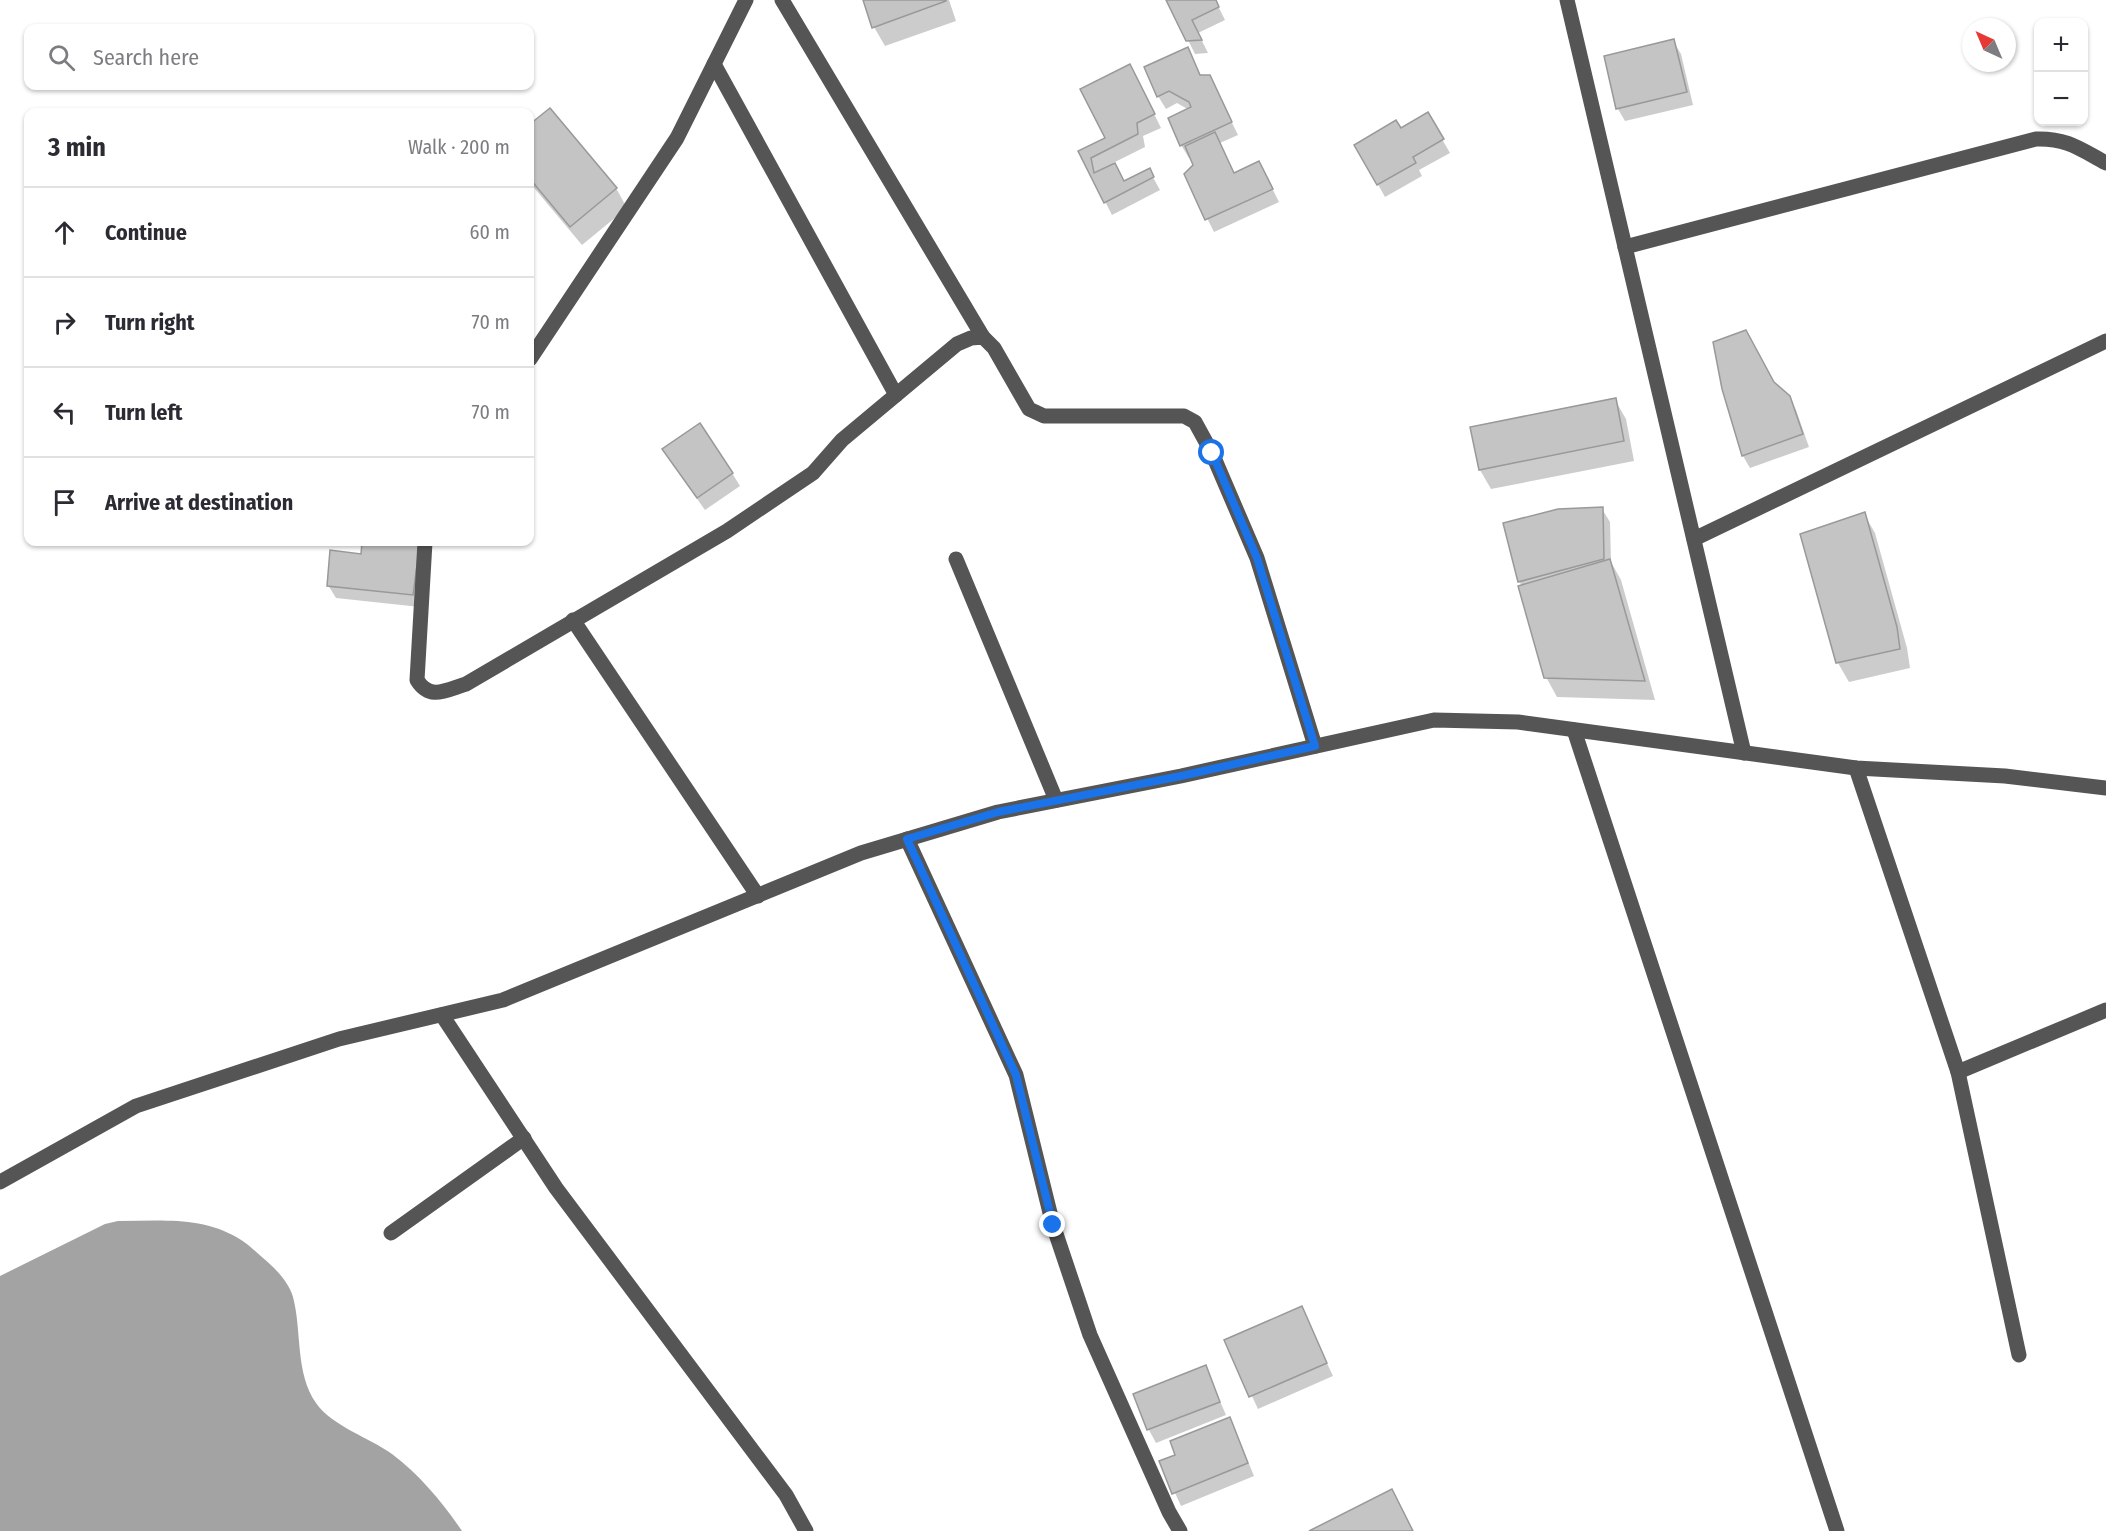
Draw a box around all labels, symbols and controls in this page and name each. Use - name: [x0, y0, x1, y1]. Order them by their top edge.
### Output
- north arrow: [1962, 18, 2016, 72]
- map controls: [2034, 18, 2088, 126]
- button: +: [2034, 18, 2088, 72]
- search box: [24, 24, 534, 90]
- icon: search: [45, 41, 78, 74]
- text: Search here: [93, 44, 199, 71]
- button: −: [2034, 72, 2088, 126]
- text: 3 min: [48, 132, 106, 163]
- text: Walk · 200 m: [408, 135, 510, 159]
- icon: ahead: [48, 216, 81, 249]
- text: Continue: [105, 219, 187, 246]
- text: 60 m: [470, 220, 510, 244]
- icon: right: [48, 306, 81, 339]
- text: Turn right: [105, 309, 194, 336]
- text: 70 m: [472, 310, 510, 334]
- icon: left: [48, 396, 81, 429]
- text: Turn left: [105, 399, 183, 426]
- text: 70 m: [472, 400, 510, 424]
- route start: [1198, 439, 1224, 465]
- icon: arrive: [48, 486, 81, 519]
- text: Arrive at destination: [105, 489, 293, 516]
- route end: [1039, 1211, 1065, 1237]

